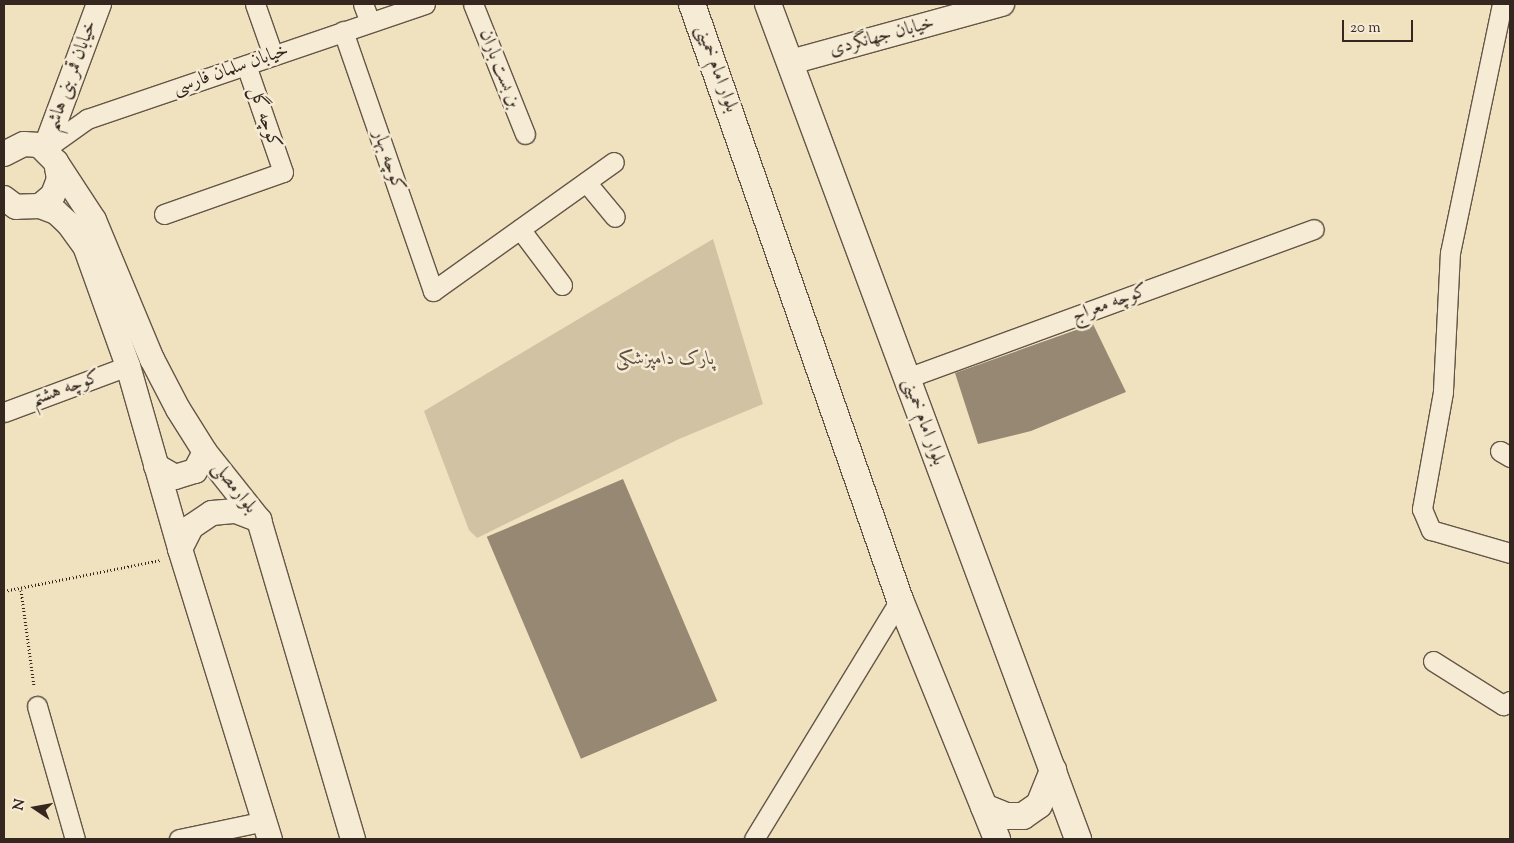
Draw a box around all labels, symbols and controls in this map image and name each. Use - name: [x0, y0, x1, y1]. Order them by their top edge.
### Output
- scale bar: [1344, 10, 1415, 42]
- street label: خیابان جهانگردی: [827, 12, 937, 62]
- street label: خیابان قمر بنی هاشم: [41, 18, 103, 134]
- text: 20 m: [1350, 18, 1381, 39]
- street label: بلوار امام خمینی: [690, 22, 742, 116]
- street label: بن بست باران: [473, 26, 525, 112]
- street label: خیابان سلمان فارسی: [170, 39, 292, 101]
- street label: کوچه گل: [243, 84, 285, 152]
- street label: کوچه بهار: [367, 127, 409, 195]
- street label: کوچه معراج: [1069, 280, 1151, 328]
- park label: پارک دامپزشکی: [615, 349, 715, 371]
- street label: کوچه هشتم: [28, 366, 104, 412]
- street label: بلوار امام خمینی: [897, 375, 949, 469]
- street label: بلوارمصلی: [207, 457, 261, 519]
- north arrow: [10, 783, 60, 833]
- text: N: [9, 797, 31, 812]

